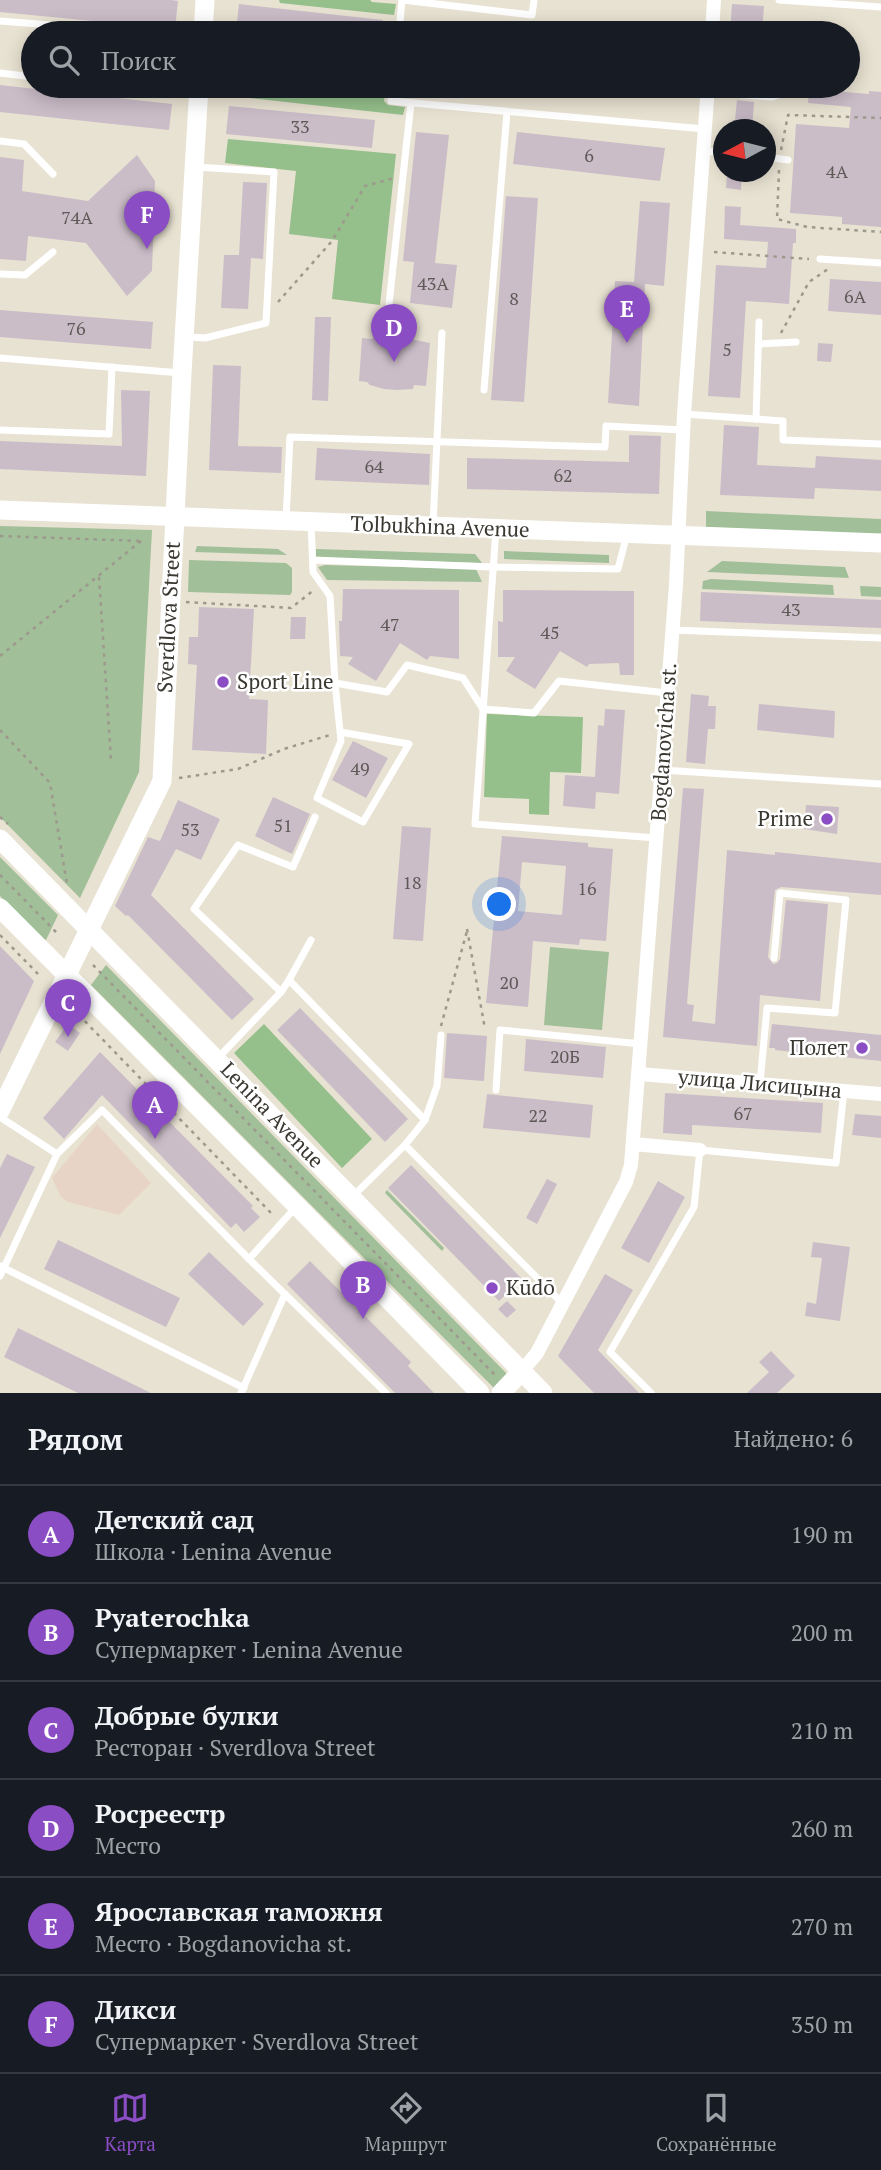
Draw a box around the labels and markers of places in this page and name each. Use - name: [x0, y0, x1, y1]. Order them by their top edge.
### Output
- pin: F: [124, 191, 170, 249]
- pin: E: [604, 285, 650, 343]
- pin: D: [371, 304, 417, 362]
- place label: Sport Line: [237, 667, 334, 695]
- marker: Sport Line: [215, 674, 231, 690]
- place label: Prime: [757, 804, 813, 832]
- marker: Prime: [819, 811, 835, 827]
- pin: C: [45, 979, 91, 1037]
- place label: Полет: [789, 1033, 848, 1061]
- marker: Полет: [854, 1040, 870, 1056]
- pin: A: [132, 1081, 178, 1139]
- pin: B: [340, 1261, 386, 1319]
- place label: Kūdō: [506, 1273, 555, 1301]
- marker: Kūdō: [484, 1280, 500, 1296]

